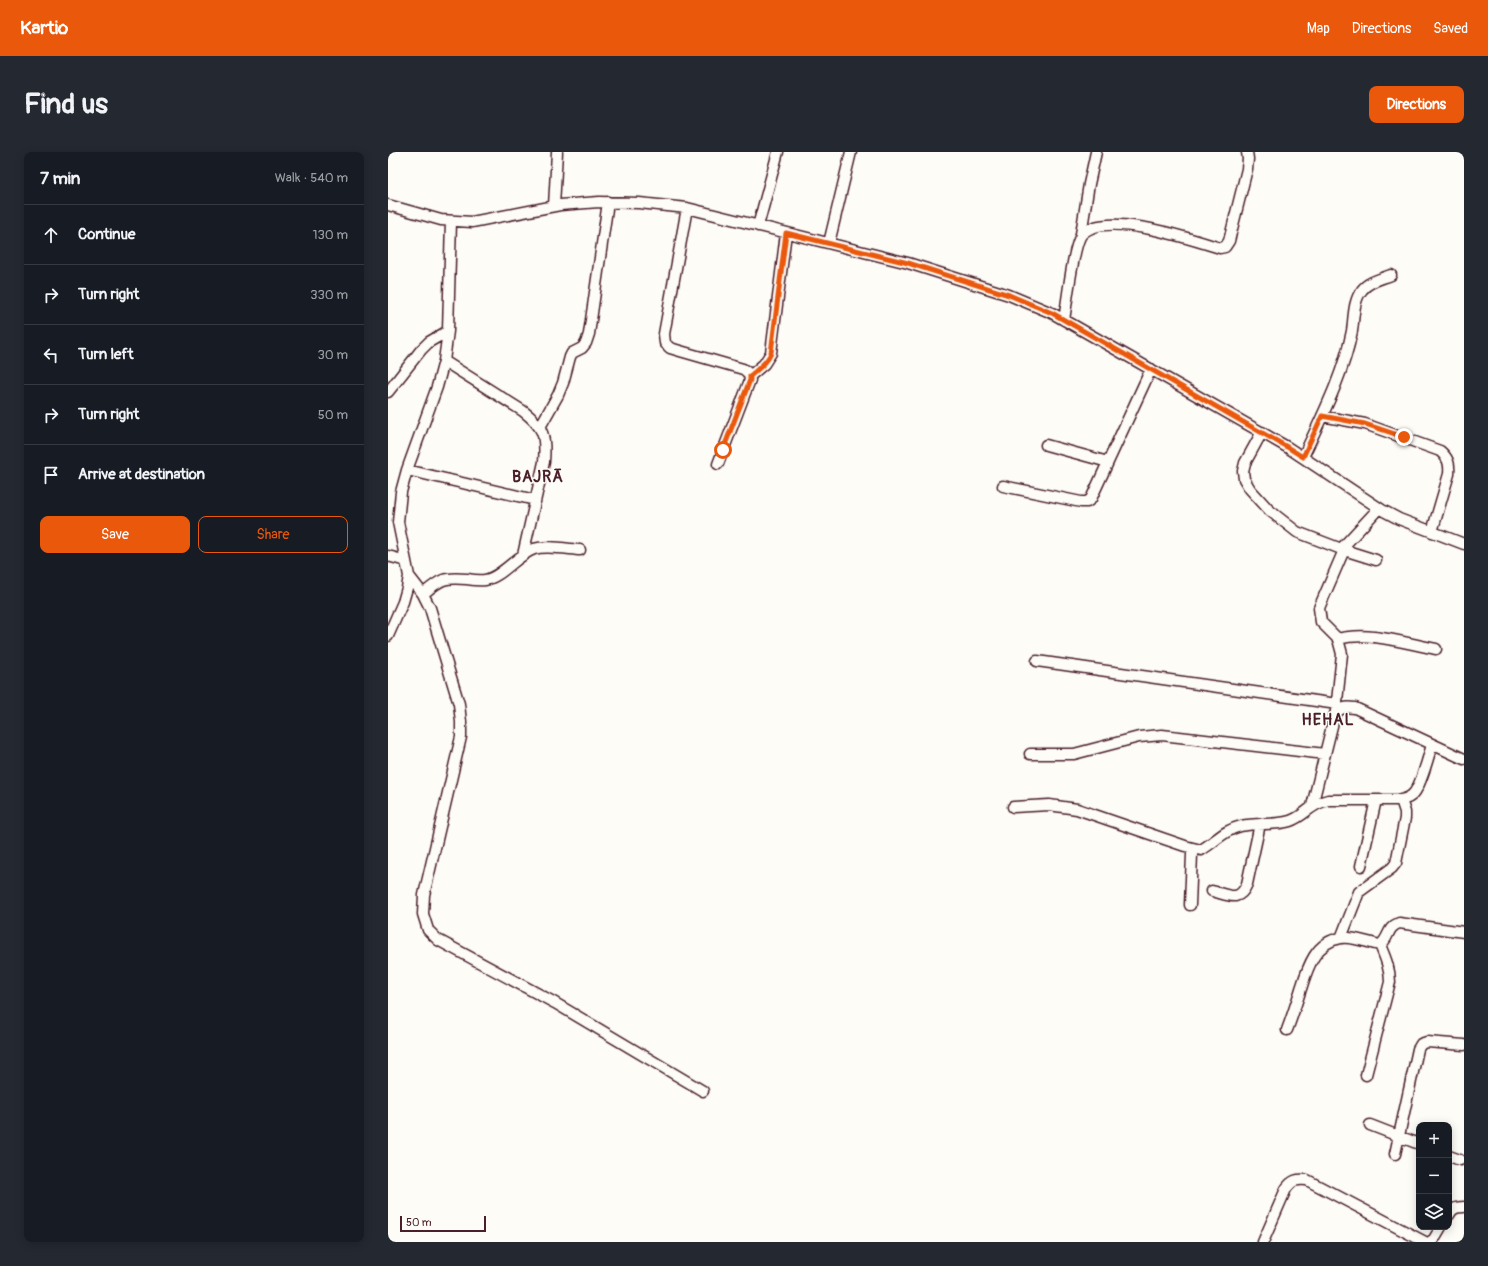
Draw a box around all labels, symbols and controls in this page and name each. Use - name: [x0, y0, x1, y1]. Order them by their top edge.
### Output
- text: Kartio: [20, 16, 68, 40]
- text: Map: [1307, 20, 1330, 37]
- text: Directions: [1352, 20, 1411, 37]
- text: Saved: [1433, 20, 1468, 37]
- button: Directions: [1369, 86, 1464, 123]
- text: Find us: [24, 87, 108, 122]
- text: 7 min: [40, 168, 80, 189]
- text: Walk · 540 m: [275, 170, 348, 186]
- icon: ahead: [40, 224, 62, 246]
- text: Continue: [78, 225, 136, 244]
- text: 130 m: [312, 227, 348, 243]
- icon: right: [40, 284, 62, 306]
- text: Turn right: [78, 285, 139, 304]
- text: 330 m: [310, 287, 348, 303]
- icon: left: [40, 344, 62, 366]
- text: Turn left: [78, 345, 134, 364]
- text: 30 m: [318, 347, 348, 363]
- icon: right: [40, 404, 62, 426]
- text: Turn right: [78, 405, 139, 424]
- text: 50 m: [318, 407, 348, 423]
- route end: [1395, 428, 1413, 446]
- route start: [714, 441, 732, 459]
- icon: arrive: [40, 464, 62, 486]
- text: Arrive at destination: [78, 465, 205, 484]
- district label: BAJRĀ: [512, 467, 564, 487]
- button: Save: [40, 516, 190, 553]
- button: Share: [198, 516, 348, 553]
- district label: HEHAL: [1302, 710, 1354, 730]
- map controls: [1416, 1122, 1452, 1230]
- button: +: [1416, 1122, 1452, 1158]
- button: −: [1416, 1158, 1452, 1194]
- button: layers: [1416, 1194, 1452, 1230]
- scale bar: [400, 1214, 486, 1233]
- text: 50 m: [406, 1216, 432, 1229]

